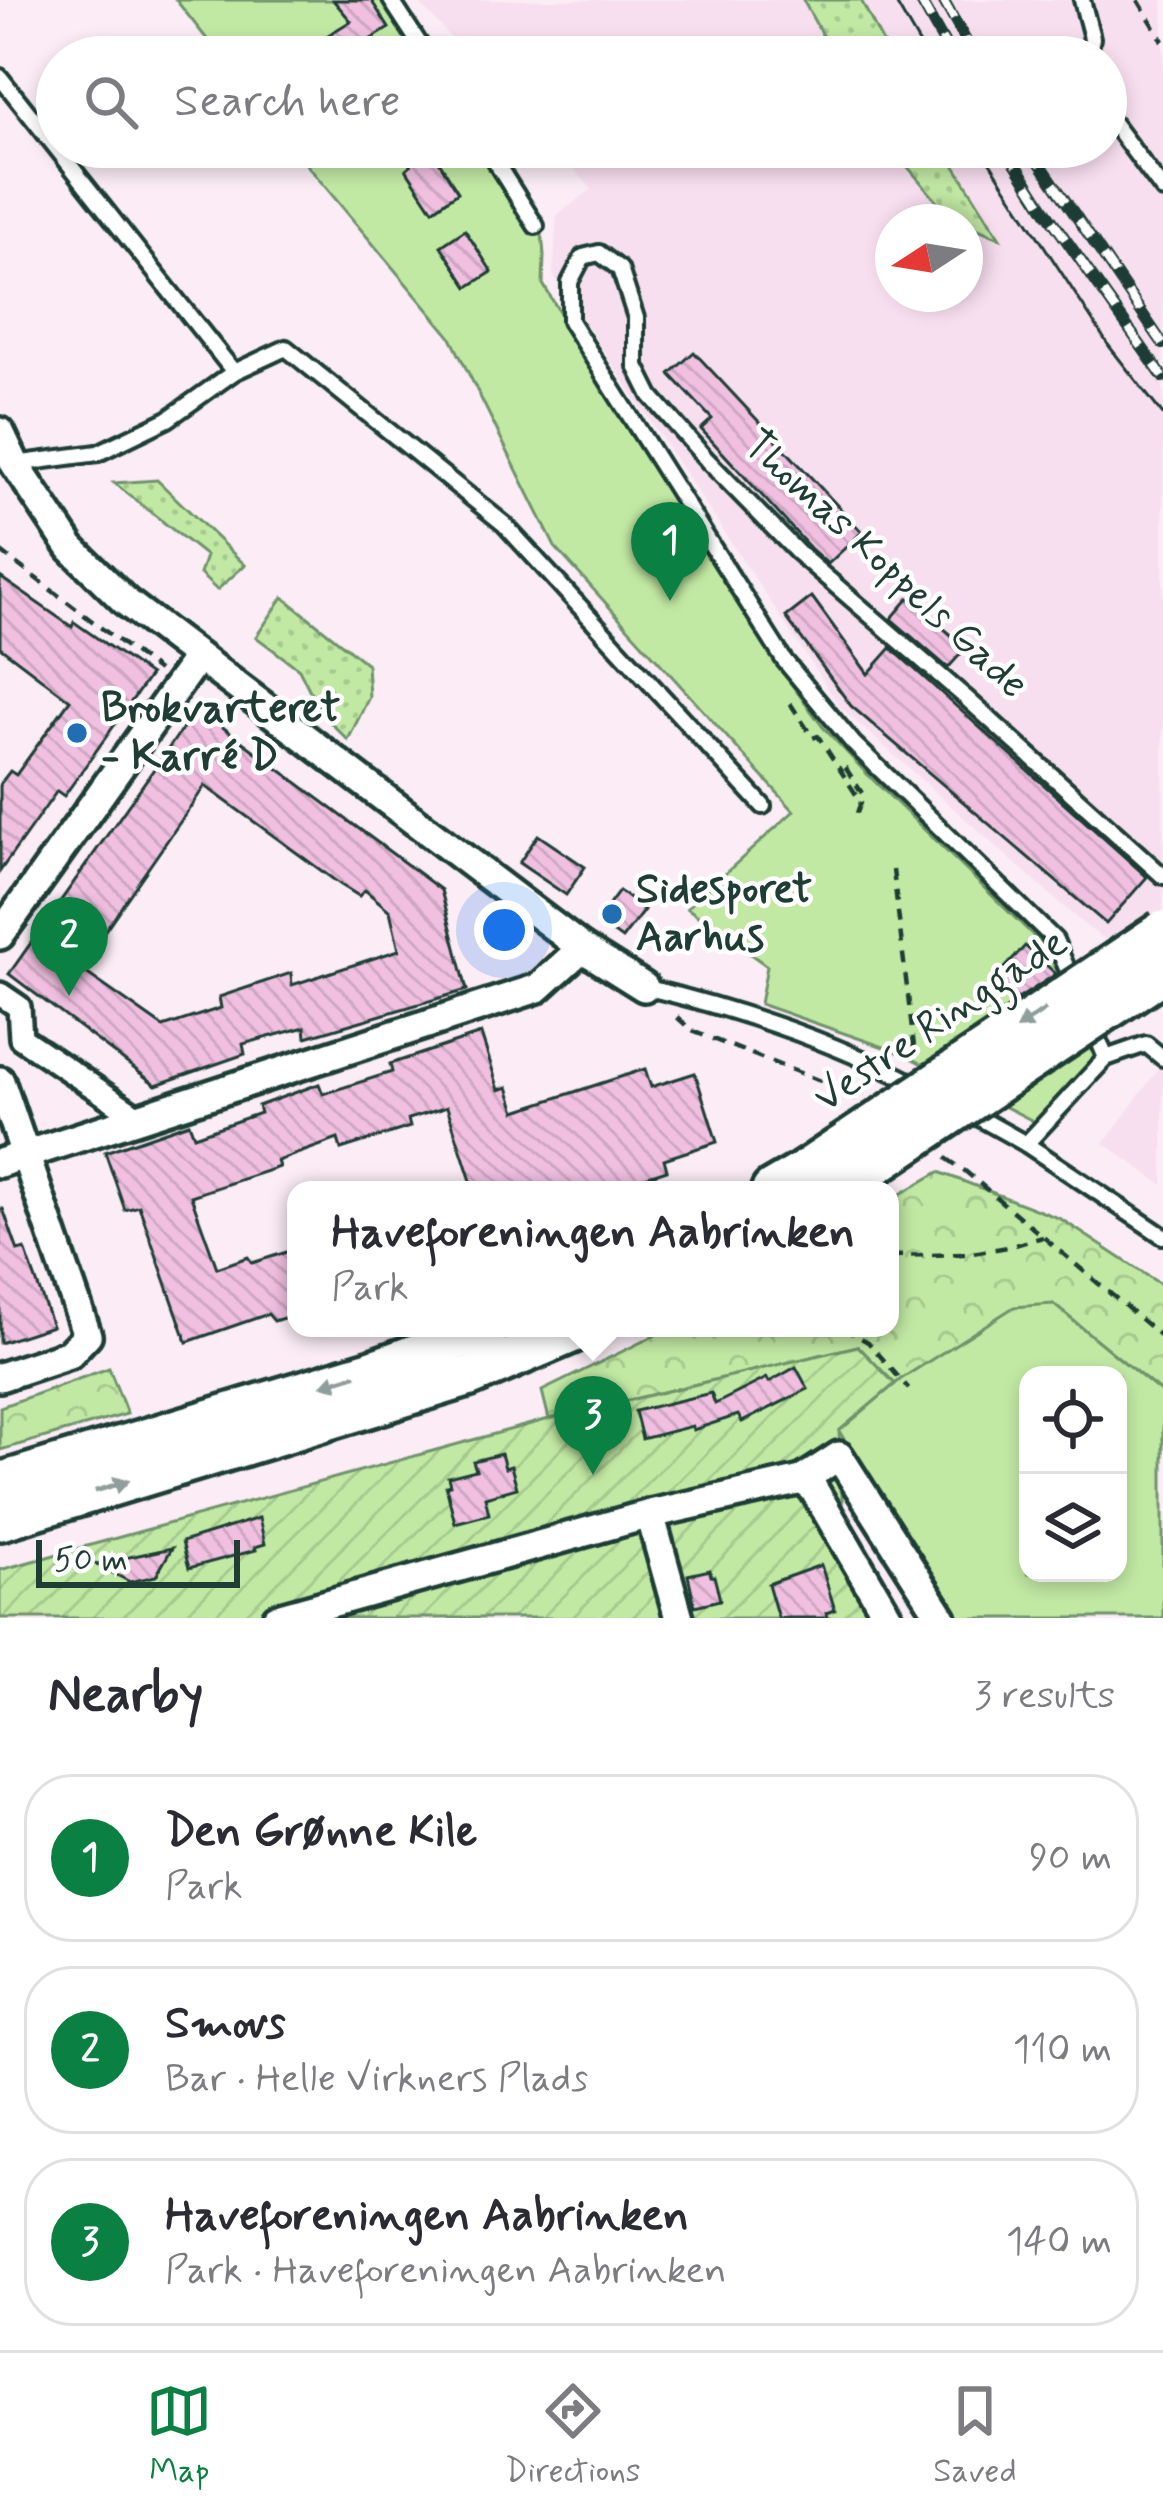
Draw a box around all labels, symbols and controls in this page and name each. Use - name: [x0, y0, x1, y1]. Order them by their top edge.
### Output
- search box: [36, 36, 1127, 168]
- icon: search: [78, 69, 144, 135]
- text: Search here: [174, 73, 401, 132]
- north arrow: [875, 204, 983, 312]
- street label: Thomas Koppels Gade: [730, 418, 1040, 712]
- pin: 1: [631, 502, 709, 601]
- place label: Brokvarteret - Karré D: [101, 682, 340, 785]
- marker: Brokvarteret - Karré D: [64, 720, 90, 746]
- place label: Sidesporet Aarhus: [636, 863, 812, 966]
- pin: 2: [30, 897, 108, 996]
- your location: [474, 900, 534, 960]
- marker: Sidesporet Aarhus: [599, 901, 625, 927]
- street label: Vestre Ringgade: [803, 916, 1081, 1130]
- one-way arrow: [1014, 1008, 1047, 1030]
- popup: [287, 1181, 899, 1337]
- text: Haveforeningen Aabrinken: [331, 1204, 855, 1263]
- text: Park: [331, 1263, 409, 1314]
- map controls: [1019, 1366, 1127, 1582]
- button: locate: [1019, 1366, 1127, 1474]
- one-way arrow: [320, 1372, 357, 1390]
- pin: 3: [554, 1376, 632, 1475]
- button: layers: [1019, 1474, 1127, 1582]
- one-way arrow: [94, 1476, 131, 1494]
- scale bar: [36, 1534, 240, 1587]
- text: 50 m: [54, 1539, 128, 1583]
- text: Nearby: [48, 1663, 203, 1729]
- text: 3 results: [974, 1671, 1115, 1722]
- text: Den Grønne Kile: [165, 1803, 477, 1862]
- text: 1: [81, 1833, 99, 1884]
- text: 90 m: [1029, 1833, 1112, 1884]
- text: Park: [165, 1862, 243, 1913]
- text: Smovs: [165, 1995, 286, 2054]
- text: 2: [80, 2025, 100, 2076]
- text: 110 m: [1013, 2025, 1112, 2076]
- text: Bar · Helle Virkners Plads: [165, 2054, 588, 2105]
- text: Haveforeningen Aabrinken: [165, 2187, 689, 2246]
- text: 3: [81, 2217, 99, 2268]
- text: 140 m: [1006, 2217, 1112, 2268]
- text: Park · Haveforeningen Aabrinken: [165, 2246, 726, 2297]
- tab: Map: [146, 2378, 212, 2494]
- tab: Directions: [505, 2378, 641, 2494]
- tab: Saved: [933, 2378, 1017, 2494]

